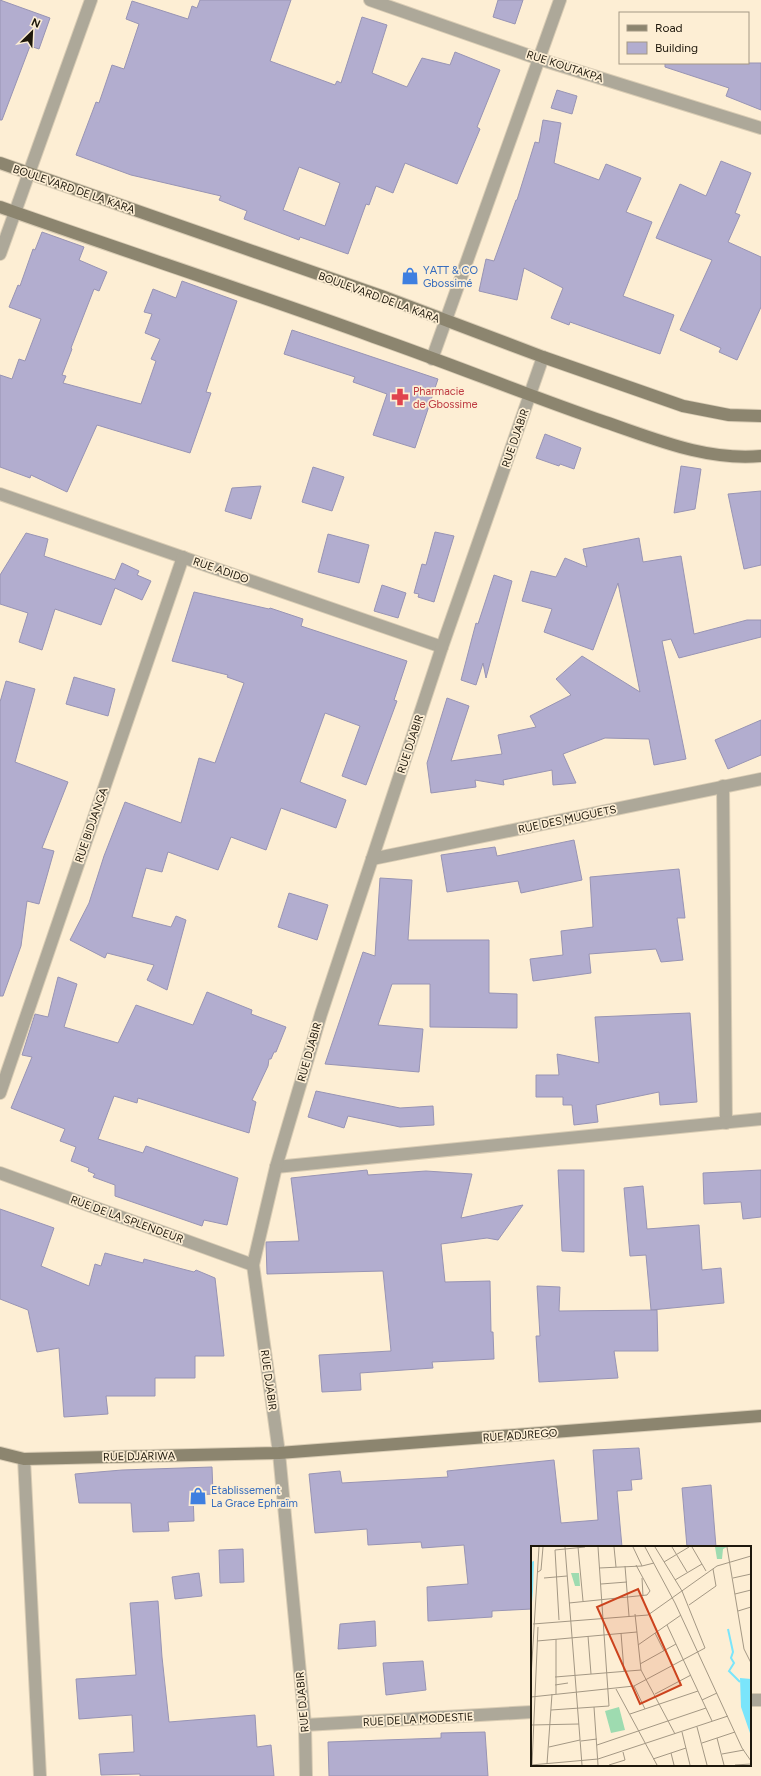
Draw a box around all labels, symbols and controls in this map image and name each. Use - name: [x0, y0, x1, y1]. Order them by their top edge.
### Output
- north arrow: [12, 12, 52, 52]
- legend: [619, 12, 749, 64]
- text: N: [29, 16, 42, 31]
- text: Road: [655, 21, 683, 35]
- text: Building: [655, 41, 698, 55]
- street label: RUE KOUTAKPA: [525, 48, 605, 85]
- street label: BOULEVARD DE LA KARA: [11, 162, 137, 217]
- place label: YATT & CO Gbossimé: [423, 264, 479, 290]
- shop icon: YATT & CO Gbossimé: [400, 266, 420, 286]
- street label: BOULEVARD DE LA KARA: [316, 269, 442, 326]
- place label: Pharmacie de Gbossime: [413, 385, 478, 411]
- pharmacy icon: Pharmacie de Gbossime: [390, 387, 410, 407]
- street label: RUE DJABIR: [499, 407, 532, 469]
- street label: RUE ADIDO: [191, 555, 251, 586]
- street label: RUE DJABIR: [395, 713, 426, 775]
- street label: RUE BIDJANGA: [73, 785, 111, 864]
- street label: RUE DES MUGUETS: [517, 803, 618, 836]
- street label: RUE DJABIR: [295, 1021, 324, 1083]
- street label: RUE DE LA SPLENDEUR: [69, 1193, 185, 1246]
- street label: RUE DJABIR: [258, 1349, 279, 1411]
- street label: RUE ADJREGO: [482, 1426, 558, 1445]
- street label: RUE DJARIWA: [103, 1449, 176, 1464]
- place label: Etablissement La Grace Ephraïm: [211, 1484, 298, 1510]
- shop icon: Etablissement La Grace Ephraïm: [188, 1486, 208, 1506]
- inset map: [531, 1546, 751, 1766]
- street label: RUE DJABIR: [293, 1671, 312, 1733]
- street label: RUE DE LA MODESTIE: [362, 1710, 474, 1729]

